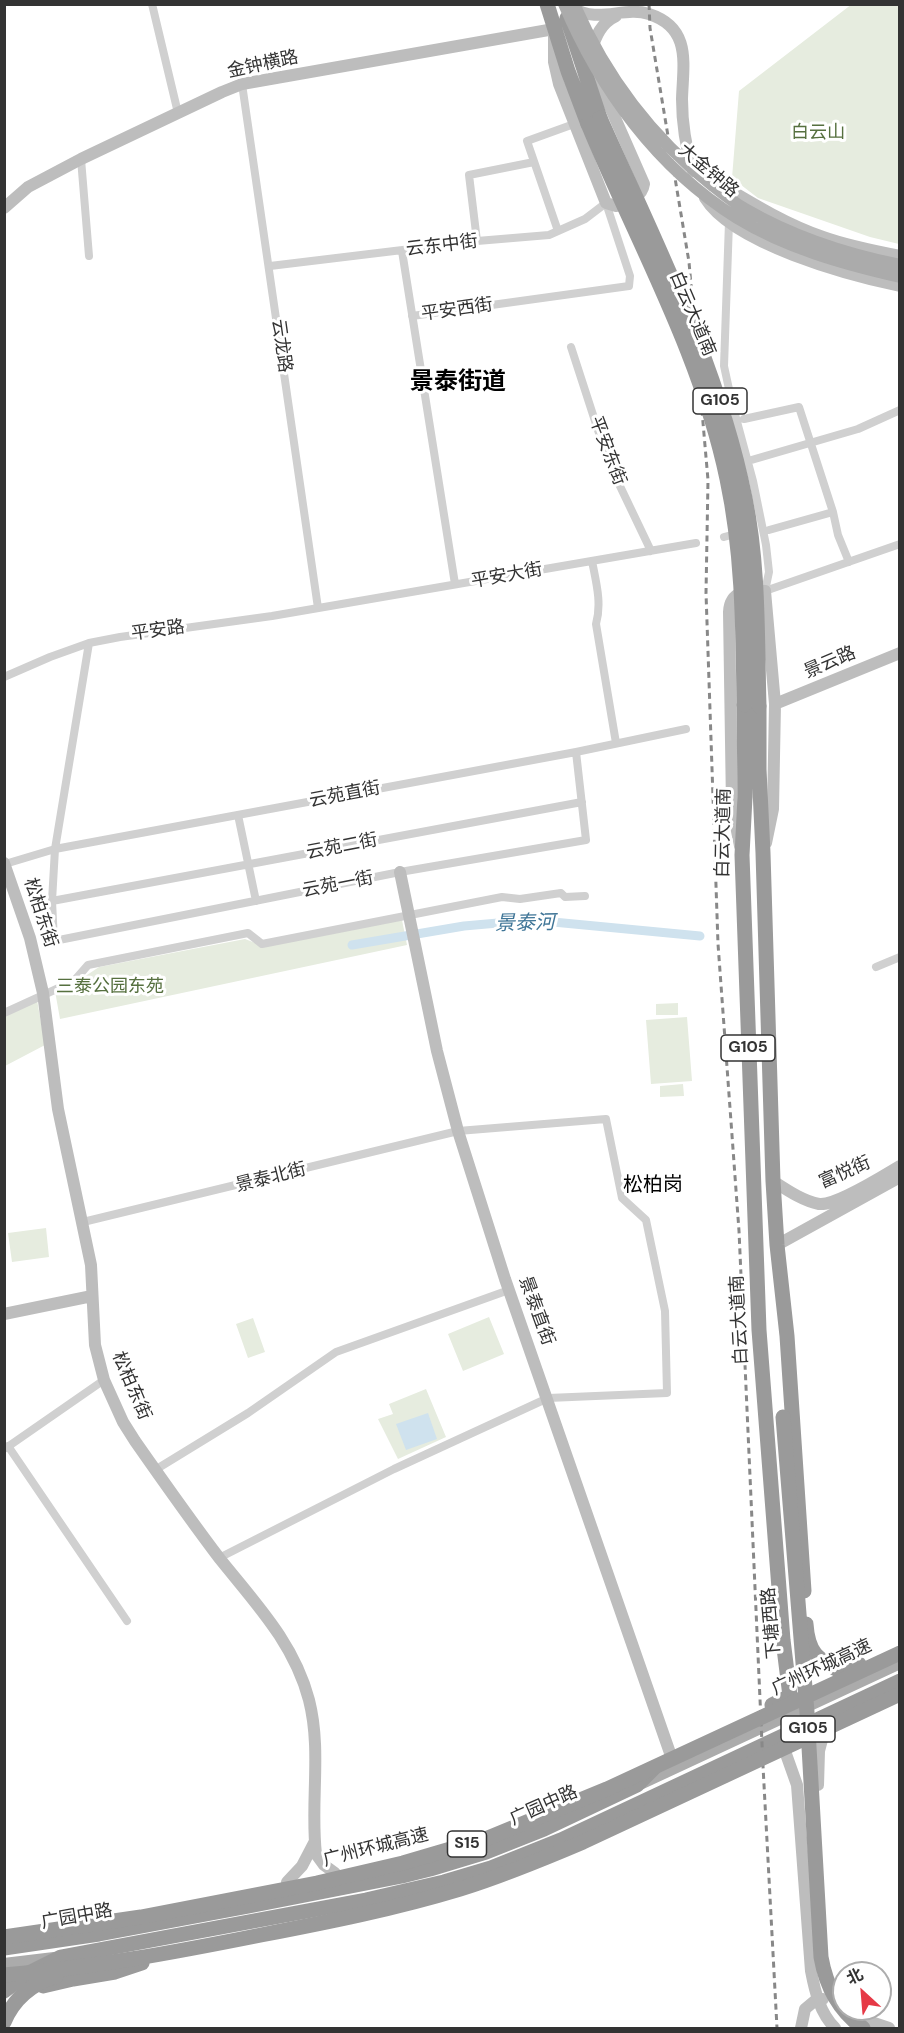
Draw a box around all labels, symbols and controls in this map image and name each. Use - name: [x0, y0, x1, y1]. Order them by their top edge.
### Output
- street label: 金钟横路: [226, 47, 300, 83]
- park label: 白云山: [791, 122, 845, 144]
- street label: 大金钟路: [673, 140, 743, 202]
- street label: 云东中街: [405, 231, 479, 261]
- street label: 白云大道南: [664, 268, 720, 360]
- street label: 平安西街: [420, 294, 494, 326]
- street label: 云龙路: [267, 318, 295, 374]
- district label: 景泰街道: [410, 369, 506, 397]
- road number: G105: [693, 388, 747, 414]
- street label: 平安东街: [584, 414, 630, 488]
- street label: 平安大街: [470, 559, 544, 593]
- street label: 平安路: [130, 617, 186, 645]
- street label: 景云路: [801, 643, 859, 683]
- street label: 云苑直街: [308, 778, 382, 812]
- street label: 白云大道南: [712, 788, 736, 878]
- street label: 云苑二街: [305, 830, 379, 864]
- street label: 云苑一街: [301, 868, 375, 902]
- street label: 松柏东街: [19, 875, 61, 951]
- water label: 景泰河: [495, 911, 555, 937]
- park label: 三泰公园东苑: [56, 976, 164, 998]
- road number: G105: [721, 1035, 775, 1061]
- street label: 富悦街: [816, 1152, 874, 1194]
- street label: 景泰北街: [233, 1159, 309, 1197]
- district label: 松柏岗: [623, 1174, 683, 1198]
- street label: 景泰直街: [514, 1273, 558, 1349]
- street label: 白云大道南: [727, 1274, 753, 1366]
- street label: 松柏东街: [107, 1349, 155, 1423]
- street label: 下塘西路: [758, 1586, 786, 1660]
- street label: 广州环城高速: [768, 1635, 876, 1701]
- road number: G105: [781, 1716, 835, 1742]
- street label: 广园中路: [507, 1781, 581, 1831]
- street label: 广州环城高速: [321, 1824, 431, 1872]
- road number: S15: [448, 1831, 486, 1857]
- street label: 广园中路: [40, 1900, 114, 1934]
- north arrow: [832, 1961, 892, 2021]
- text: 北: [843, 1963, 867, 1989]

